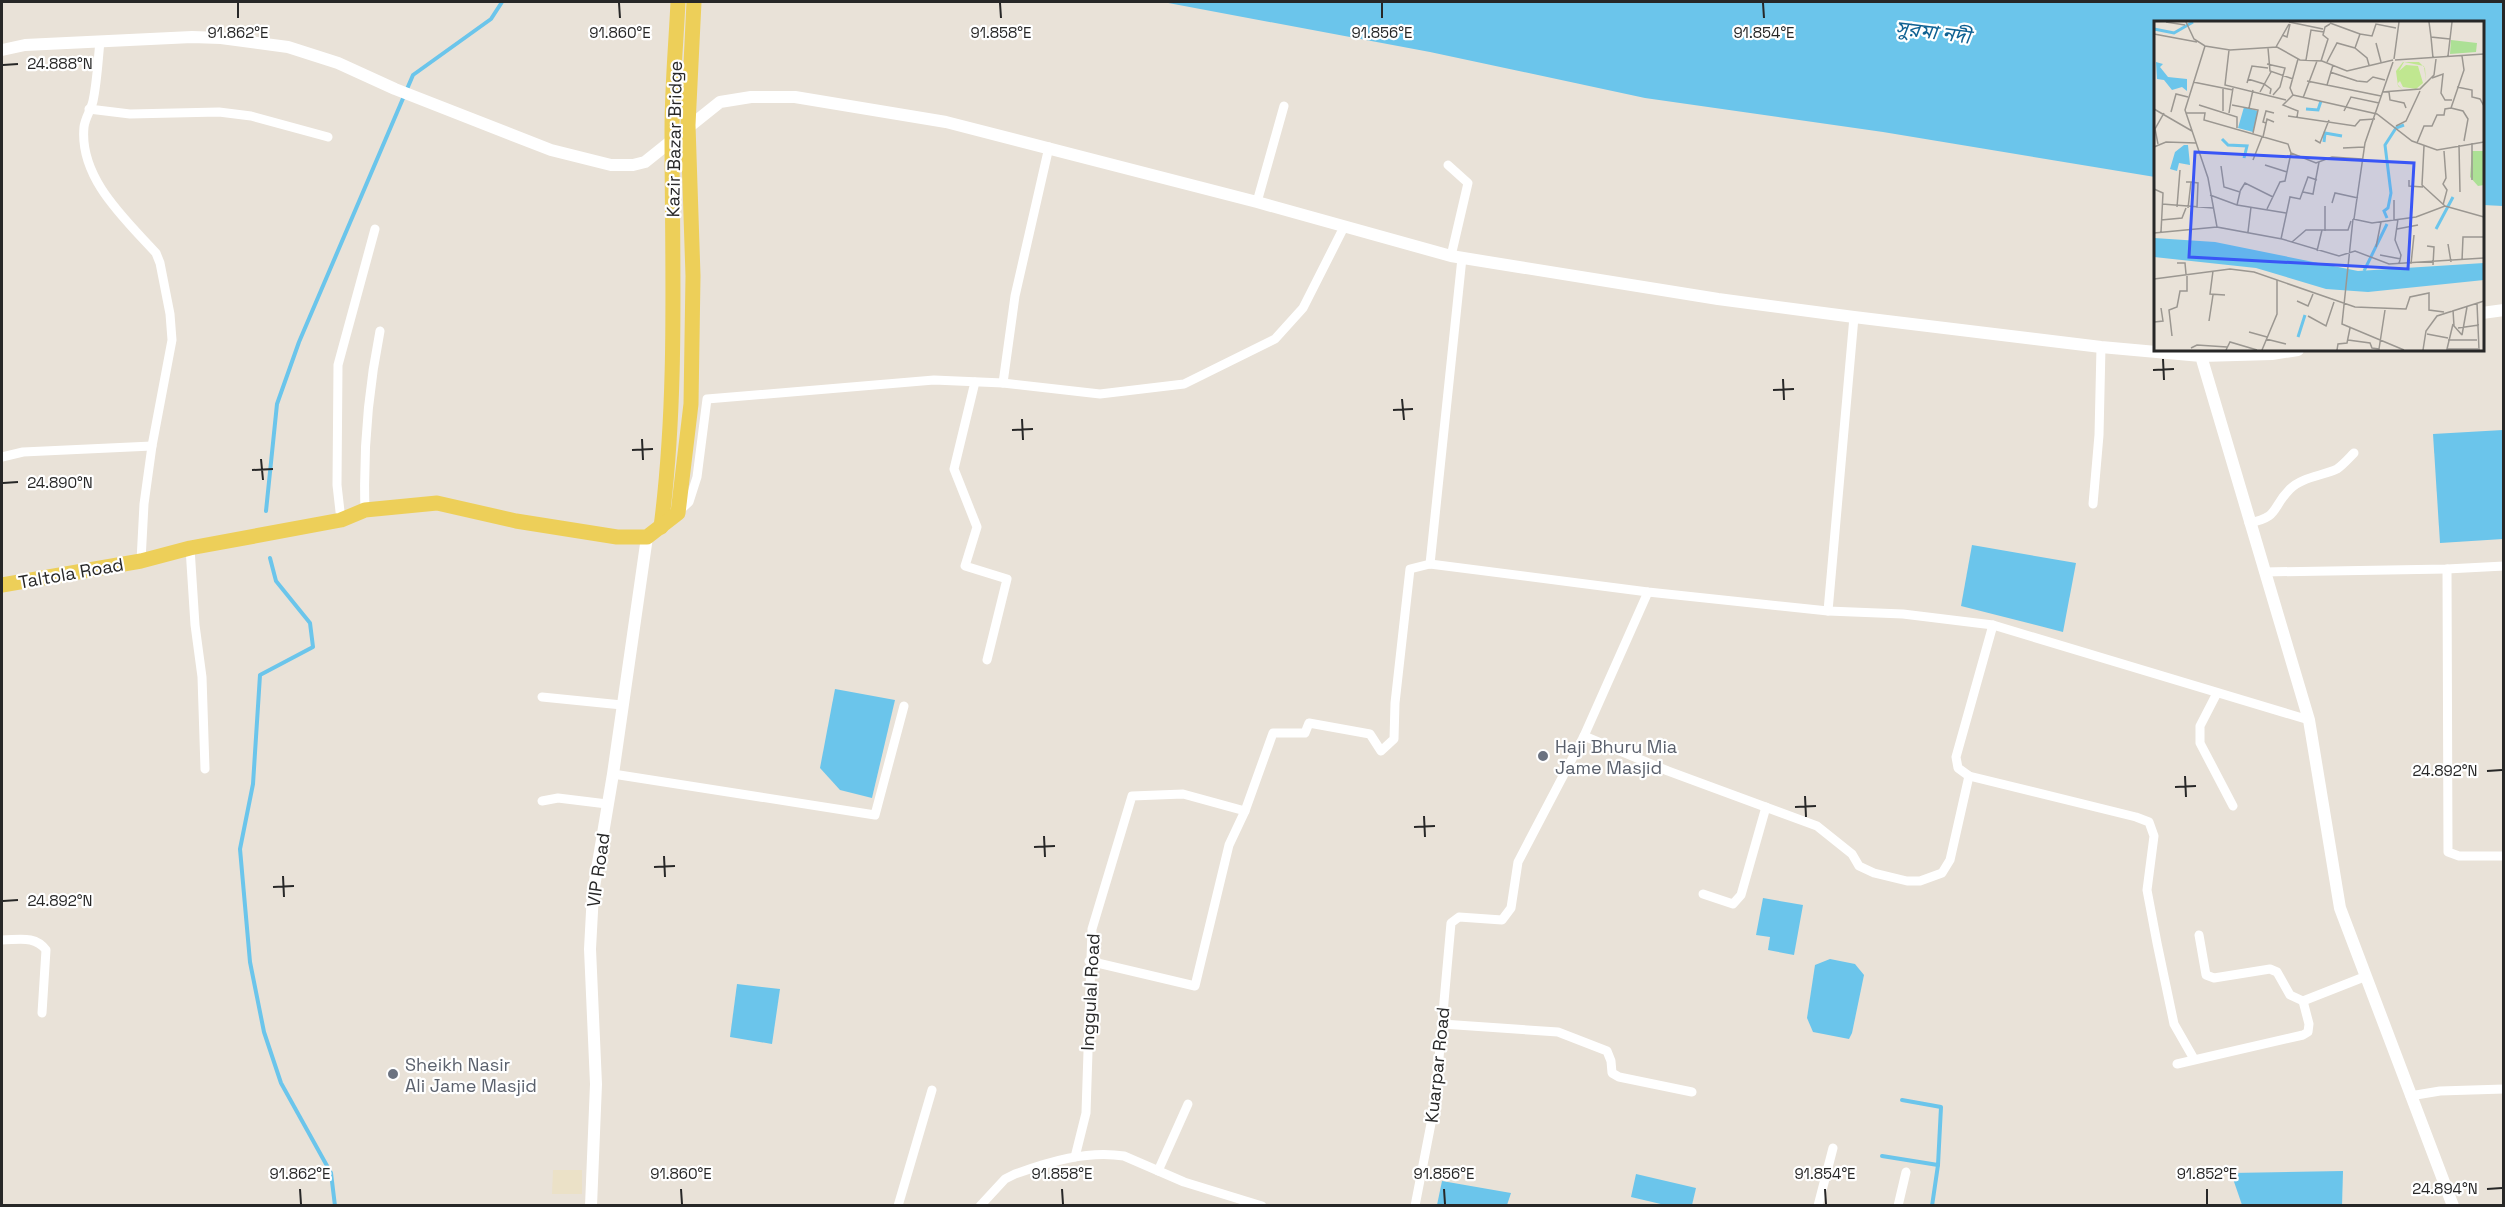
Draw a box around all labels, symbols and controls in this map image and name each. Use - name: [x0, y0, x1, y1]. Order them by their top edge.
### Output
- water label: সুরমা নদী: [1894, 14, 1976, 50]
- inset map: [2154, 21, 2484, 351]
- text: 91.862°E: [208, 23, 268, 42]
- text: 91.860°E: [589, 23, 651, 42]
- text: 91.858°E: [970, 23, 1032, 42]
- text: 91.856°E: [1352, 23, 1412, 42]
- text: 91.854°E: [1733, 23, 1795, 42]
- text: 24.888°N: [27, 54, 93, 73]
- street label: Kazir Bazar Bridge: [661, 60, 687, 218]
- text: 24.890°N: [27, 473, 93, 492]
- street label: Taltola Road: [17, 552, 125, 594]
- place label: Haji Bhuru Mia Jame Masjid: [1555, 735, 1677, 779]
- marker: Haji Bhuru Mia Jame Masjid: [1536, 749, 1550, 763]
- text: 24.892°N: [2412, 761, 2478, 780]
- street label: VIP Road: [581, 831, 615, 909]
- text: 24.892°N: [27, 891, 93, 910]
- street label: Inggulal Road: [1075, 933, 1105, 1051]
- street label: Kuarpar Road: [1419, 1006, 1455, 1124]
- place label: Sheikh Nasir Ali Jame Masjid: [405, 1053, 537, 1097]
- marker: Sheikh Nasir Ali Jame Masjid: [386, 1067, 400, 1081]
- text: 91.862°E: [270, 1164, 330, 1183]
- text: 91.860°E: [650, 1164, 712, 1183]
- text: 91.858°E: [1031, 1164, 1093, 1183]
- text: 91.856°E: [1414, 1164, 1474, 1183]
- text: 91.854°E: [1794, 1164, 1856, 1183]
- text: 91.852°E: [2177, 1164, 2237, 1183]
- text: 24.894°N: [2412, 1179, 2478, 1198]

